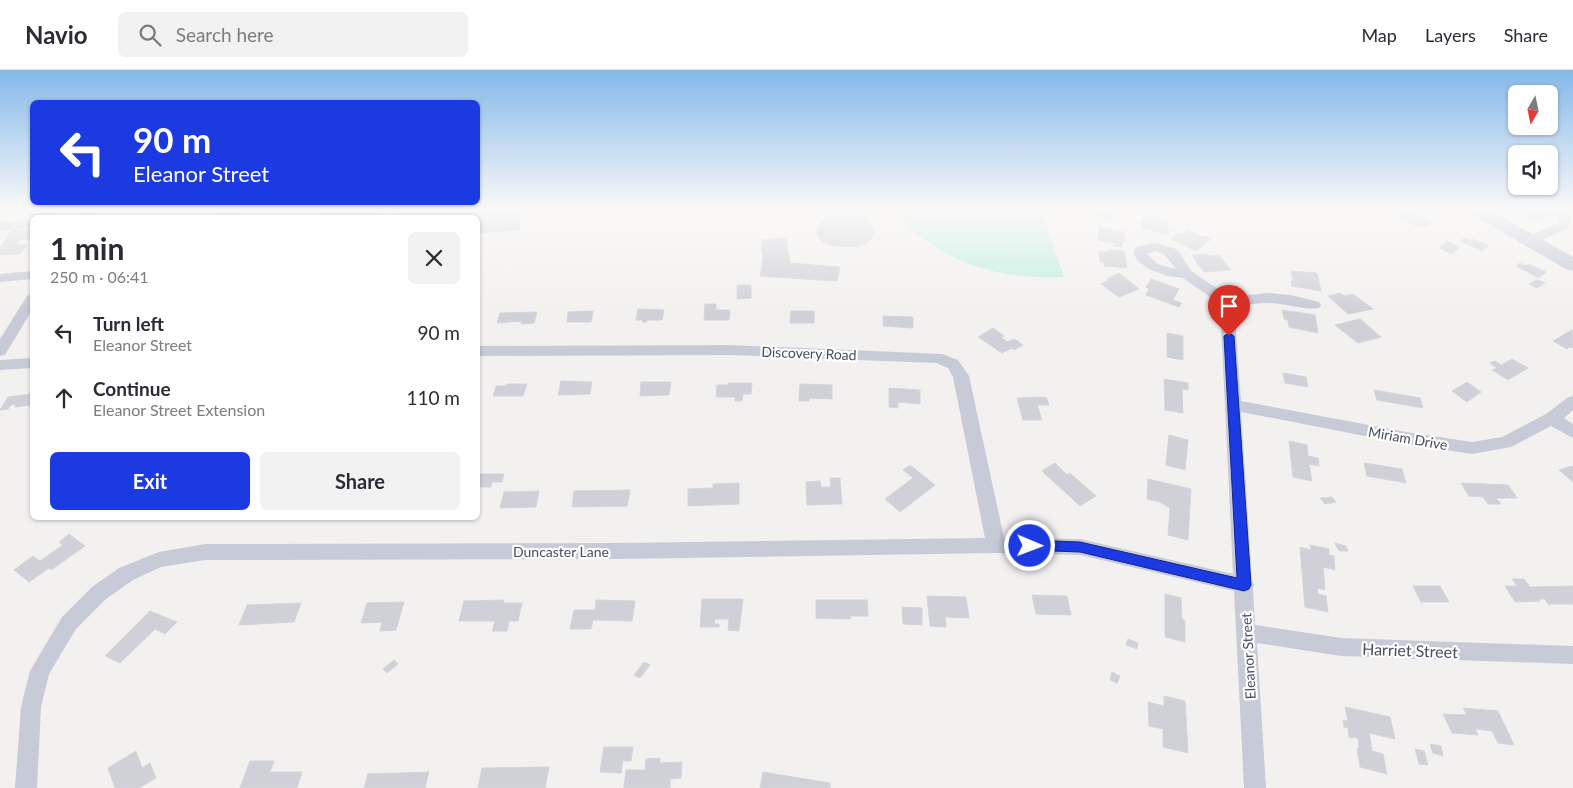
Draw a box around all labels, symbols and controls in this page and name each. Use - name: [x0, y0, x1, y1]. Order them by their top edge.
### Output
- search box: [118, 12, 468, 57]
- text: Navio: [25, 20, 88, 49]
- icon: search: [136, 21, 164, 49]
- text: Search here: [176, 23, 274, 46]
- text: Map: [1361, 24, 1397, 46]
- text: Layers: [1425, 24, 1476, 46]
- text: Share: [1504, 24, 1548, 46]
- north arrow: [1508, 85, 1558, 135]
- map controls: [1508, 85, 1558, 195]
- text: 90 m: [133, 118, 211, 160]
- icon: left: [50, 120, 115, 185]
- button: sound: [1508, 145, 1558, 195]
- text: Eleanor Street: [133, 160, 269, 187]
- text: 1 min: [50, 230, 124, 266]
- button: close: [408, 232, 460, 284]
- text: 250 m · 06:41: [50, 267, 149, 286]
- pin: [1208, 285, 1250, 336]
- icon: arrive: [1215, 292, 1243, 320]
- text: Turn left: [93, 312, 164, 335]
- icon: left: [50, 319, 78, 347]
- text: 90 m: [417, 321, 460, 344]
- text: Eleanor Street: [93, 335, 192, 354]
- street label: Discovery Road: [761, 343, 857, 363]
- text: Continue: [93, 377, 171, 400]
- icon: ahead: [50, 384, 78, 412]
- text: 110 m: [406, 386, 460, 409]
- text: Eleanor Street Extension: [93, 400, 265, 419]
- street label: Miriam Drive: [1367, 423, 1449, 453]
- button: Exit: [50, 452, 250, 510]
- button: Share: [260, 452, 460, 510]
- position arrow: [1003, 519, 1055, 571]
- street label: Duncaster Lane: [513, 543, 609, 560]
- street label: Eleanor Street: [1237, 612, 1259, 700]
- street label: Harriet Street: [1362, 639, 1458, 661]

